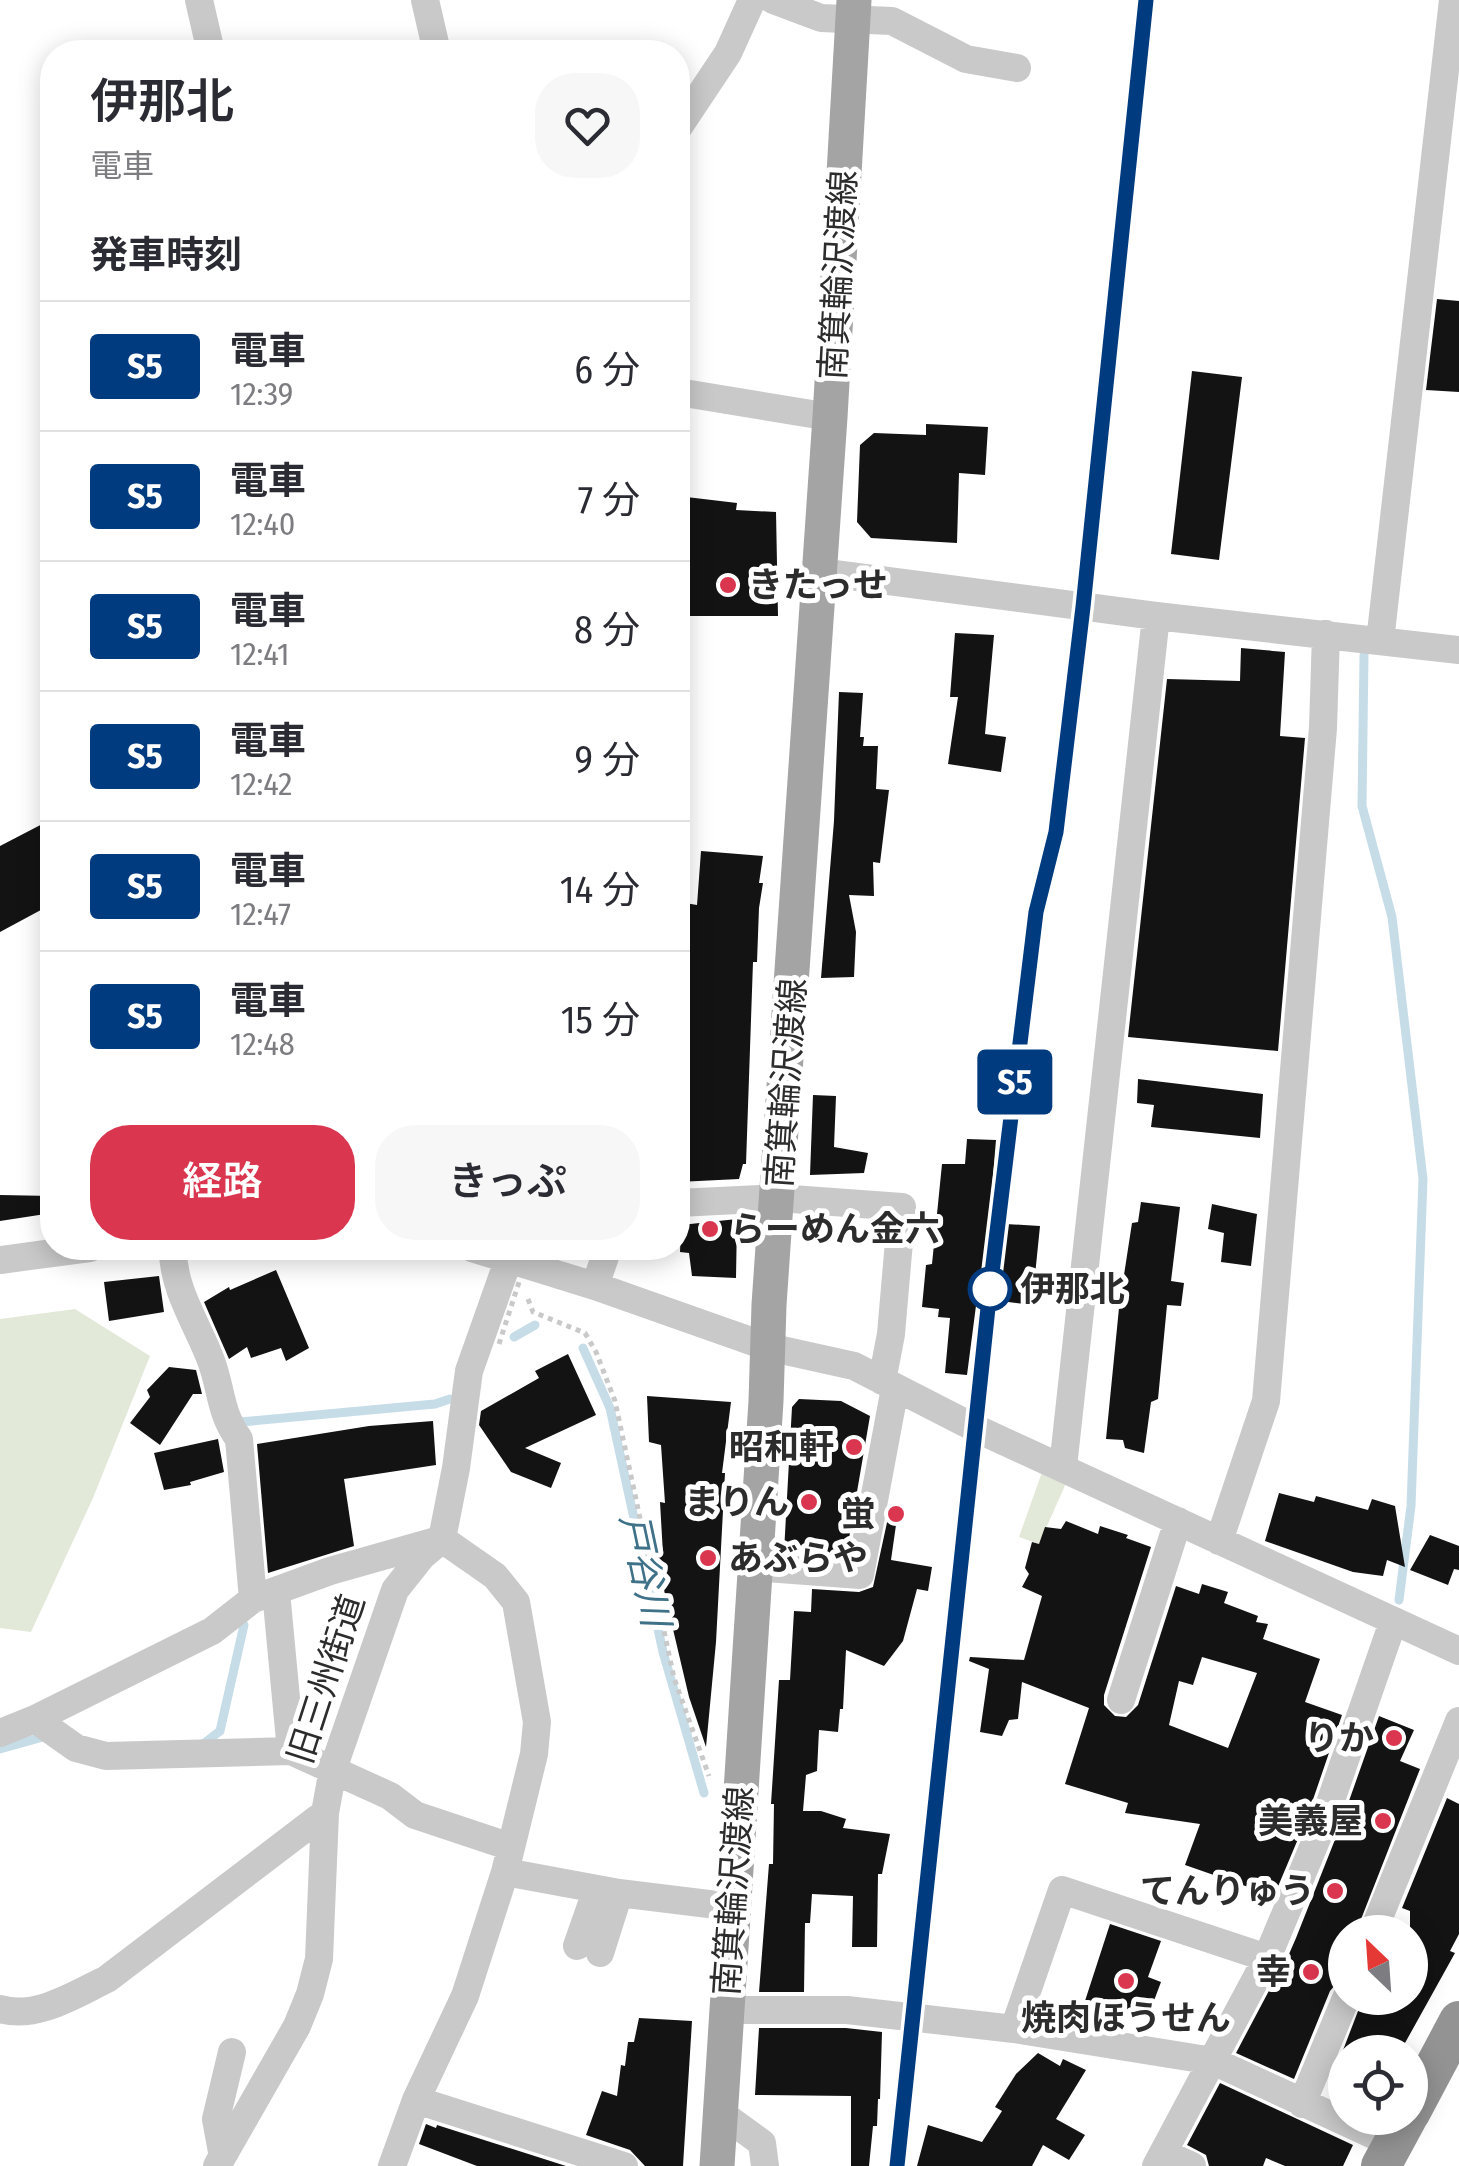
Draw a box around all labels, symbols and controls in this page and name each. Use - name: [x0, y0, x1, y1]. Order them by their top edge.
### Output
- text: 伊那北: [90, 73, 234, 131]
- button: heart: [535, 73, 640, 178]
- text: 電車: [90, 147, 154, 185]
- street label: 南箕輪沢渡線: [812, 169, 864, 381]
- text: 発車時刻: [90, 232, 242, 278]
- text: 電車: [230, 328, 306, 374]
- text: S5: [127, 345, 163, 387]
- text: 6 分: [574, 347, 640, 393]
- text: 12:39: [230, 375, 293, 413]
- text: 電車: [230, 458, 306, 504]
- text: S5: [127, 475, 163, 517]
- text: 7 分: [578, 477, 640, 523]
- text: 12:40: [230, 505, 295, 543]
- place label: きたっせ: [748, 564, 888, 606]
- marker: きたっせ: [717, 574, 739, 596]
- text: 電車: [230, 588, 306, 634]
- text: S5: [127, 605, 163, 647]
- text: 8 分: [574, 607, 640, 653]
- text: 12:41: [230, 635, 289, 673]
- text: 電車: [230, 718, 306, 764]
- text: S5: [127, 735, 163, 777]
- text: 9 分: [575, 737, 640, 783]
- text: 12:42: [230, 765, 292, 803]
- text: 電車: [230, 848, 306, 894]
- text: S5: [127, 865, 163, 907]
- text: 14 分: [560, 867, 640, 913]
- text: 12:47: [230, 895, 291, 933]
- street label: 南箕輪沢渡線: [758, 977, 814, 1189]
- text: 電車: [230, 978, 306, 1024]
- text: S5: [127, 995, 163, 1037]
- text: 15 分: [561, 997, 640, 1043]
- text: 12:48: [230, 1025, 295, 1063]
- line badge: S5: [970, 1050, 1060, 1114]
- text: S5: [997, 1061, 1033, 1103]
- button: 経路: [90, 1125, 355, 1240]
- button: きっぷ: [375, 1125, 640, 1240]
- place label: らーめん金六: [730, 1208, 940, 1250]
- marker: らーめん金六: [699, 1218, 721, 1240]
- marker: 伊那北: [969, 1268, 1011, 1310]
- place label: 伊那北: [1020, 1268, 1125, 1310]
- place label: 昭和軒: [729, 1426, 834, 1468]
- marker: 昭和軒: [843, 1436, 865, 1458]
- place label: まりん: [684, 1481, 789, 1523]
- marker: まりん: [798, 1491, 820, 1513]
- place label: 蛍: [841, 1493, 876, 1535]
- marker: 蛍: [885, 1503, 907, 1525]
- water label: 戸谷川: [611, 1509, 680, 1634]
- place label: あぶらや: [728, 1537, 868, 1579]
- marker: あぶらや: [697, 1547, 719, 1569]
- street label: 旧三州街道: [279, 1589, 373, 1769]
- place label: りか: [1304, 1717, 1374, 1759]
- marker: りか: [1383, 1727, 1405, 1749]
- street label: 南箕輪沢渡線: [705, 1785, 761, 1997]
- place label: 美義屋: [1258, 1800, 1363, 1842]
- marker: 美義屋: [1372, 1810, 1394, 1832]
- place label: てんりゅう: [1140, 1870, 1315, 1912]
- marker: てんりゅう: [1324, 1880, 1346, 1902]
- north arrow: [1328, 1915, 1428, 2015]
- map controls: [1328, 1915, 1428, 2135]
- place label: 幸: [1256, 1951, 1291, 1993]
- marker: 幸: [1300, 1961, 1322, 1983]
- marker: 焼肉ほうせん: [1115, 1970, 1137, 1992]
- place label: 焼肉ほうせん: [1021, 1997, 1231, 2039]
- button: locate: [1328, 2035, 1428, 2135]

